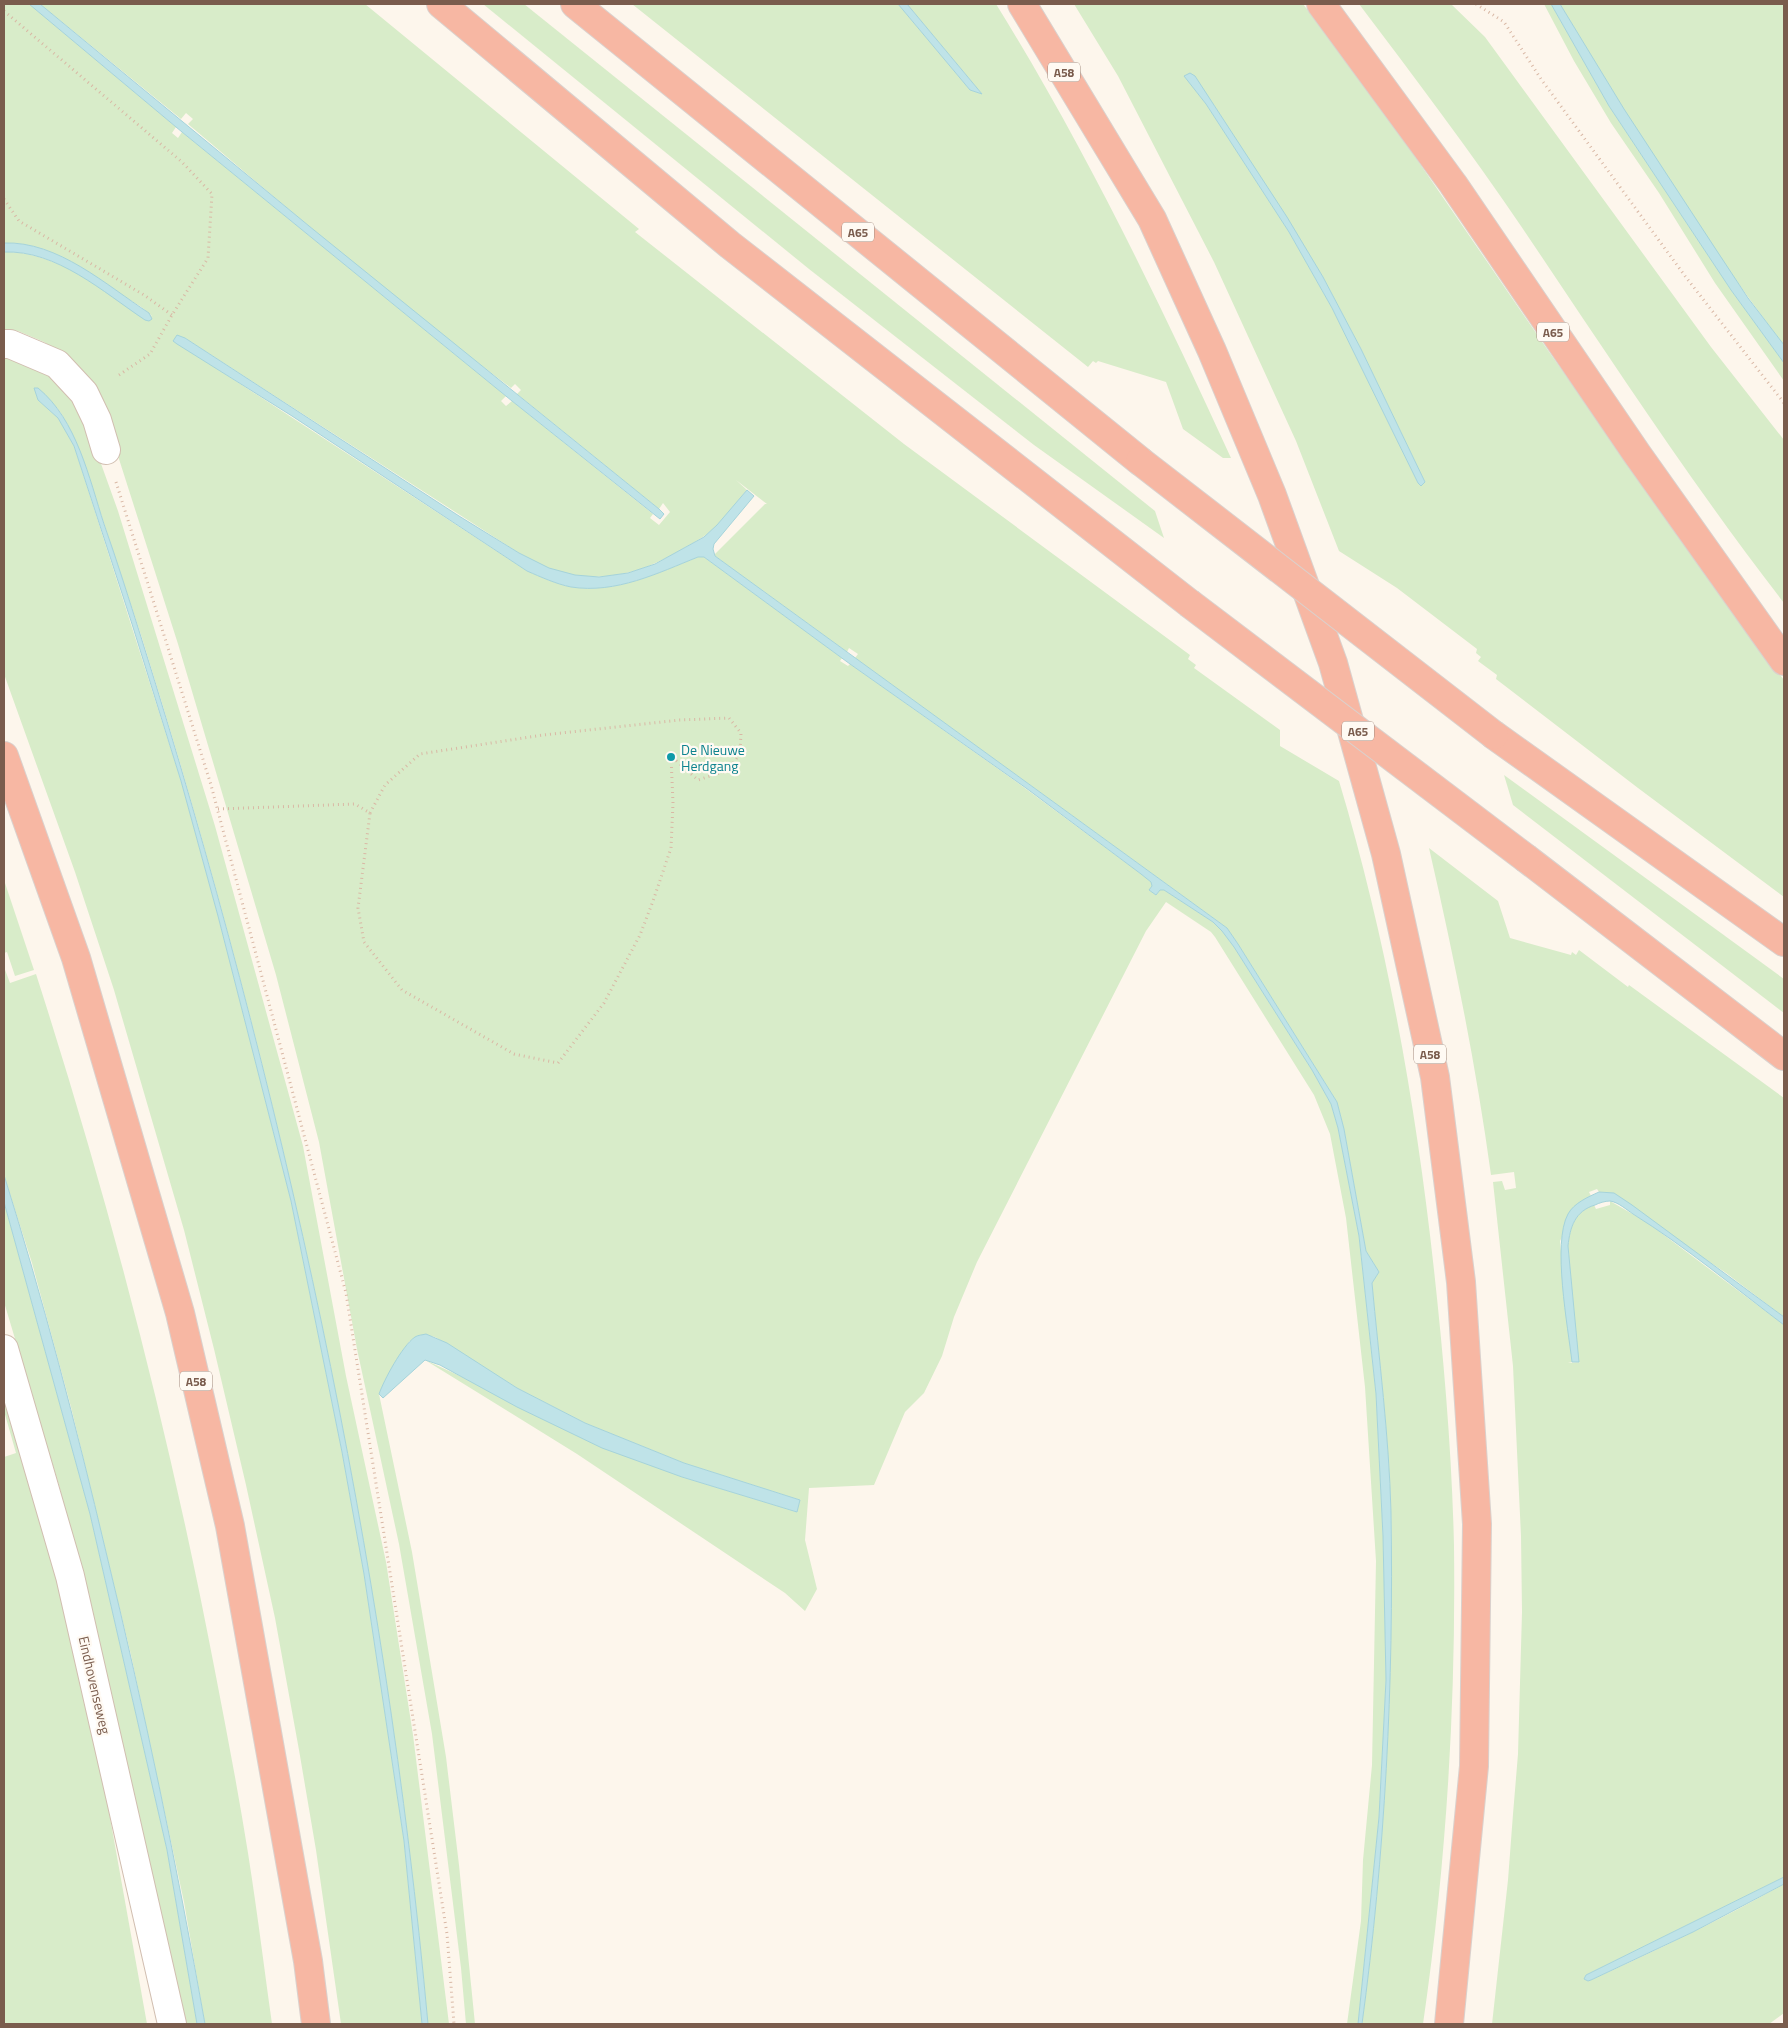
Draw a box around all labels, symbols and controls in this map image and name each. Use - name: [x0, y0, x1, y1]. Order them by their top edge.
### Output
- road number: A58: [1048, 62, 1080, 82]
- road number: A65: [842, 222, 874, 242]
- road number: A65: [1537, 322, 1569, 342]
- road number: A65: [1342, 721, 1374, 740]
- place label: De Nieuwe Herdgang: [681, 739, 745, 776]
- marker: De Nieuwe Herdgang: [665, 751, 677, 763]
- road number: A58: [1414, 1044, 1446, 1064]
- road number: A58: [180, 1372, 212, 1390]
- street label: Eindhovenseweg: [74, 1634, 116, 1736]

